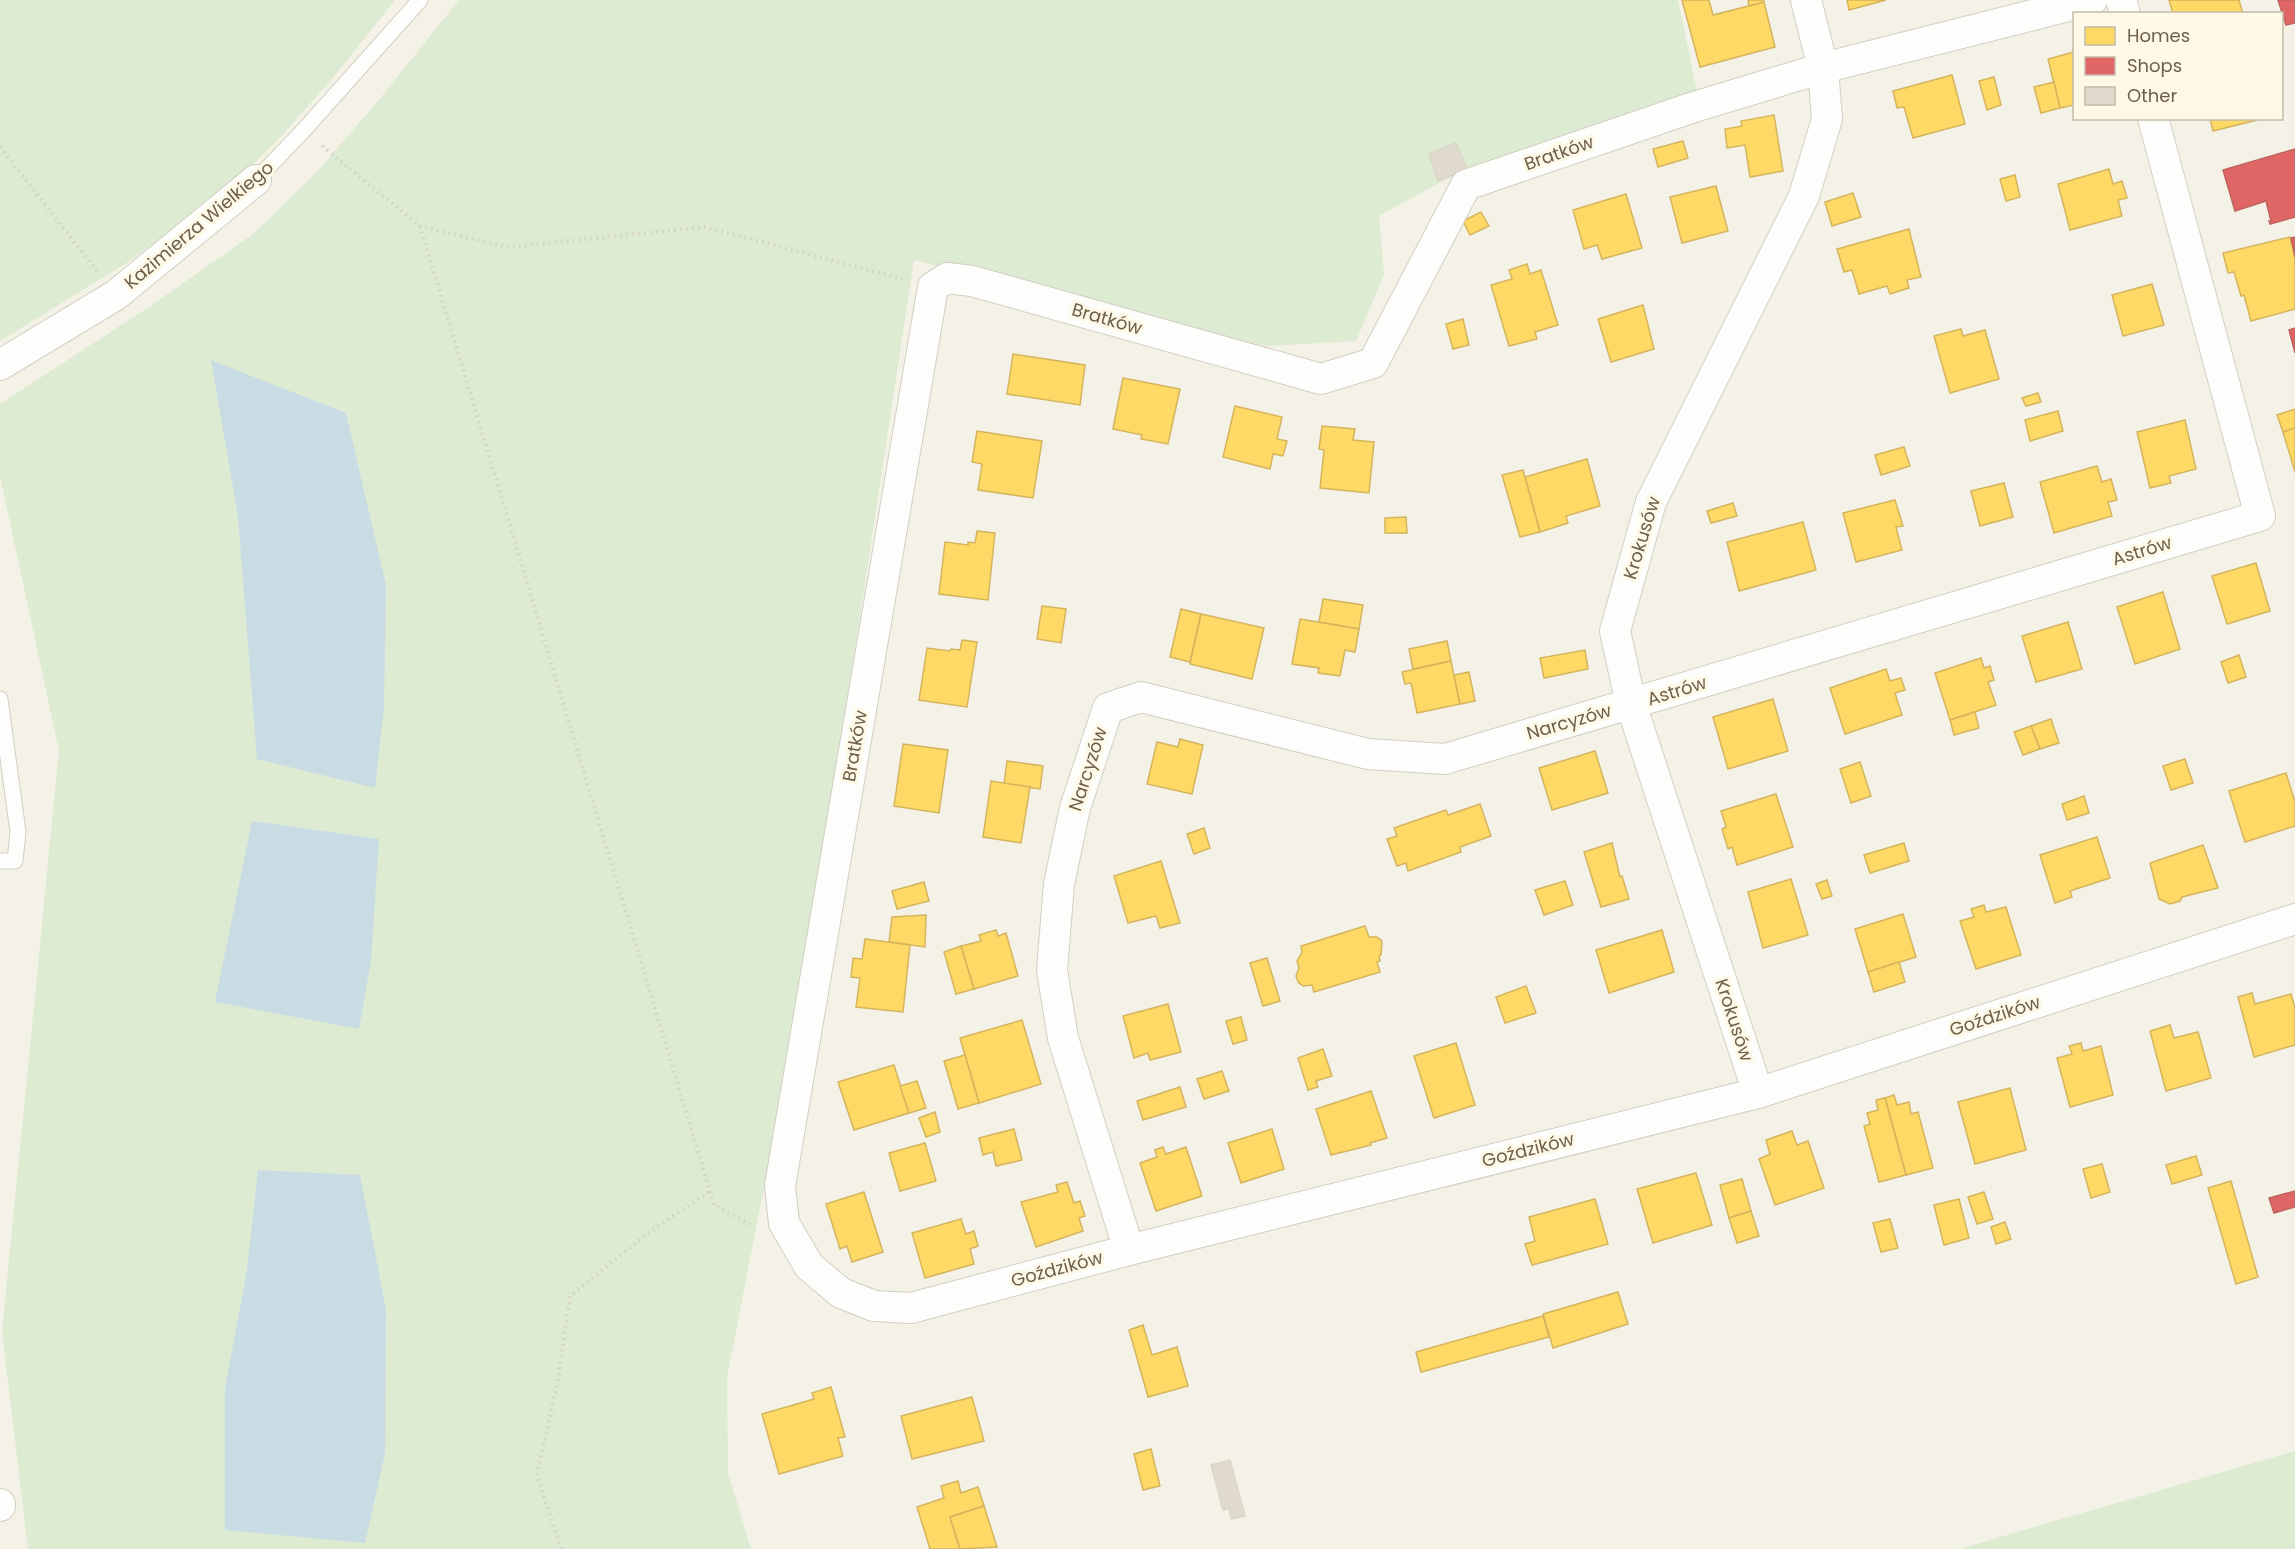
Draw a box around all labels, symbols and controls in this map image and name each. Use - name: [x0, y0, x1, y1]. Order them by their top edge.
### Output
- legend: [2073, 12, 2283, 120]
- text: Homes: [2127, 23, 2190, 48]
- text: Shops: [2127, 53, 2182, 78]
- text: Other: [2127, 83, 2177, 108]
- street label: Bratków: [1521, 129, 1597, 176]
- street label: Kazimierza Wielkiego: [119, 155, 279, 295]
- street label: Bratków: [1069, 297, 1145, 341]
- street label: Krokusów: [1617, 493, 1666, 582]
- street label: Astrów: [2109, 530, 2175, 571]
- street label: Astrów: [1644, 670, 1710, 711]
- street label: Narcyzów: [1524, 697, 1614, 746]
- street label: Bratków: [836, 708, 873, 784]
- street label: Narcyzów: [1062, 723, 1113, 814]
- street label: Krokusów: [1709, 975, 1760, 1065]
- street label: Goździków: [1946, 989, 2044, 1042]
- street label: Goździków: [1479, 1126, 1577, 1173]
- street label: Goździków: [1008, 1244, 1106, 1293]

